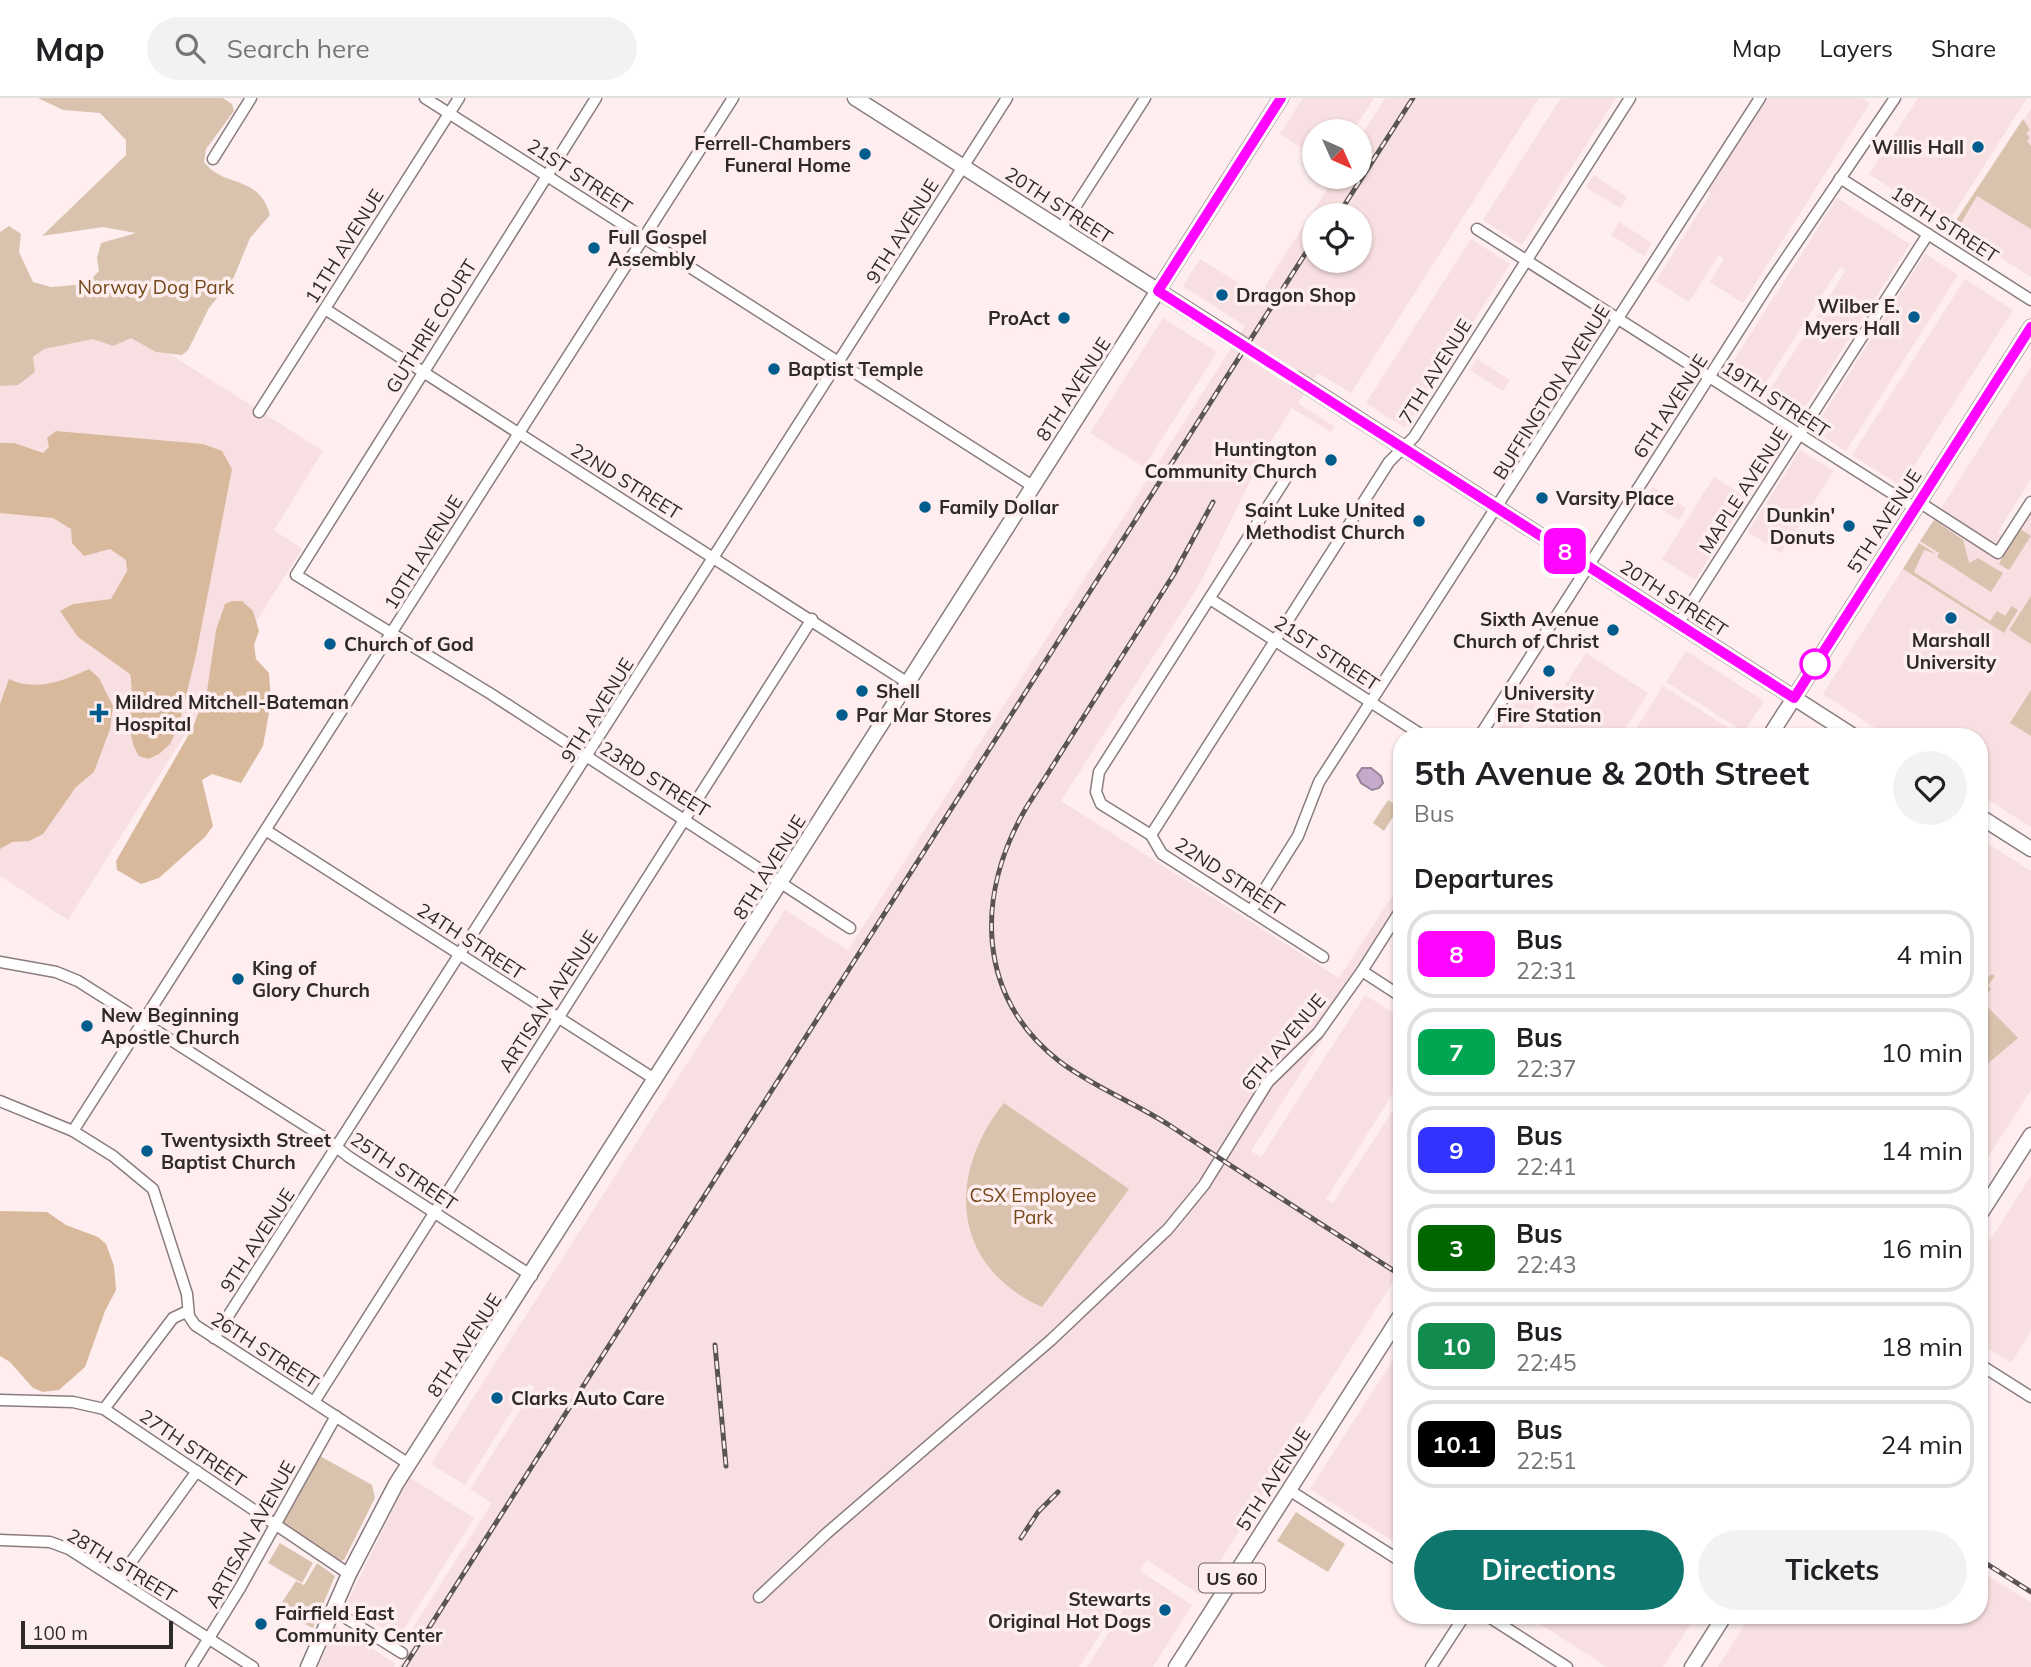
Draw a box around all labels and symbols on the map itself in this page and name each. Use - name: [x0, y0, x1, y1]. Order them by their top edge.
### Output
- north arrow: [1302, 119, 1372, 189]
- place label: Ferrell-Chambers Funeral Home: [694, 131, 851, 177]
- street label: 21ST STREET: [523, 133, 638, 219]
- place label: Willis Hall: [1872, 135, 1964, 159]
- marker: Willis Hall: [1970, 139, 1986, 155]
- marker: Ferrell-Chambers Funeral Home: [857, 146, 873, 162]
- street label: 20TH STREET: [1001, 161, 1118, 249]
- street label: 9TH AVENUE: [860, 174, 944, 288]
- street label: 18TH STREET: [1887, 180, 2004, 268]
- street label: 11TH AVENUE: [299, 184, 389, 308]
- place label: Full Gospel Assembly: [608, 225, 707, 271]
- marker: Full Gospel Assembly: [586, 240, 602, 256]
- street label: GUTHRIE COURT: [380, 254, 482, 397]
- park label: Norway Dog Park: [78, 275, 235, 299]
- place label: Dragon Shop: [1236, 283, 1356, 307]
- marker: Dragon Shop: [1214, 287, 1230, 303]
- place label: Wilber E. Myers Hall: [1804, 294, 1900, 340]
- street label: BUFFINGTON AVENUE: [1487, 300, 1615, 484]
- place label: ProAct: [988, 306, 1050, 330]
- marker: Wilber E. Myers Hall: [1906, 309, 1922, 325]
- marker: ProAct: [1056, 310, 1072, 326]
- street label: 7TH AVENUE: [1393, 314, 1477, 428]
- street label: 8TH AVENUE: [1031, 333, 1115, 445]
- street label: 6TH AVENUE: [1628, 350, 1712, 462]
- street label: 19TH STREET: [1718, 355, 1835, 443]
- place label: Baptist Temple: [788, 357, 924, 381]
- marker: Baptist Temple: [766, 361, 782, 377]
- street label: MAPLE AVENUE: [1693, 422, 1793, 558]
- street label: 22ND STREET: [566, 437, 686, 525]
- place label: Huntington Community Church: [1144, 437, 1317, 483]
- marker: Huntington Community Church: [1323, 452, 1339, 468]
- street label: 5TH AVENUE: [1842, 465, 1926, 577]
- place label: Varsity Place: [1555, 486, 1674, 510]
- street label: 10TH AVENUE: [378, 490, 468, 614]
- marker: Varsity Place: [1534, 490, 1550, 506]
- place label: Family Dollar: [939, 495, 1059, 519]
- place label: Saint Luke United Methodist Church: [1245, 498, 1405, 544]
- marker: Family Dollar: [917, 499, 933, 515]
- place label: Dunkin' Donuts: [1766, 503, 1835, 549]
- marker: Saint Luke United Methodist Church: [1411, 513, 1427, 529]
- marker: Dunkin' Donuts: [1841, 518, 1857, 534]
- line badge: 8: [1542, 528, 1588, 574]
- street label: 20TH STREET: [1616, 554, 1733, 642]
- place label: Sixth Avenue Church of Christ: [1453, 607, 1599, 653]
- street label: 21ST STREET: [1270, 610, 1385, 696]
- marker: Marshall University: [1943, 610, 1959, 626]
- marker: Sixth Avenue Church of Christ: [1605, 622, 1621, 638]
- place label: Marshall University: [1906, 628, 1997, 674]
- place label: Church of God: [344, 632, 474, 656]
- marker: Church of God: [322, 636, 338, 652]
- unlabelled marker: [1800, 649, 1830, 679]
- street label: 9TH AVENUE: [555, 653, 639, 767]
- marker: University Fire Station: [1541, 663, 1557, 679]
- place label: Shell: [876, 679, 920, 703]
- place label: University Fire Station: [1497, 681, 1601, 727]
- marker: Shell: [854, 683, 870, 699]
- place label: Mildred Mitchell-Bateman Hospital: [115, 690, 349, 736]
- marker: Mildred Mitchell-Bateman Hospital: [89, 703, 109, 723]
- place label: Par Mar Stores: [856, 703, 991, 727]
- marker: Par Mar Stores: [834, 707, 850, 723]
- street label: 23RD STREET: [596, 736, 715, 823]
- street label: 8TH AVENUE: [727, 810, 811, 924]
- street label: 22ND STREET: [1171, 832, 1290, 921]
- street label: 24TH STREET: [413, 897, 530, 985]
- street label: ARTISAN AVENUE: [493, 925, 603, 1077]
- place label: King of Glory Church: [252, 956, 370, 1002]
- marker: King of Glory Church: [230, 971, 246, 987]
- street label: 6TH AVENUE: [1236, 989, 1330, 1095]
- place label: New Beginning Apostle Church: [101, 1003, 240, 1049]
- marker: New Beginning Apostle Church: [79, 1018, 95, 1034]
- street label: 25TH STREET: [346, 1127, 462, 1216]
- place label: Twentysixth Street Baptist Church: [161, 1128, 331, 1174]
- marker: Twentysixth Street Baptist Church: [139, 1143, 155, 1159]
- park label: CSX Employee Park: [970, 1183, 1096, 1229]
- street label: 9TH AVENUE: [215, 1184, 299, 1296]
- street label: 8TH AVENUE: [422, 1289, 506, 1401]
- street label: 26TH STREET: [207, 1306, 324, 1394]
- place label: Clarks Auto Care: [511, 1386, 665, 1410]
- marker: Clarks Auto Care: [489, 1390, 505, 1406]
- street label: 27TH STREET: [135, 1404, 251, 1493]
- street label: 5TH AVENUE: [1231, 1423, 1315, 1535]
- street label: ARTISAN AVENUE: [200, 1456, 300, 1612]
- street label: 28TH STREET: [63, 1523, 182, 1607]
- road number: US 60: [1199, 1563, 1265, 1592]
- place label: Stewarts Original Hot Dogs: [988, 1587, 1151, 1633]
- place label: Fairfield East Community Center: [275, 1601, 443, 1647]
- marker: Stewarts Original Hot Dogs: [1157, 1602, 1173, 1618]
- marker: Fairfield East Community Center: [253, 1616, 269, 1632]
- scale bar: [21, 1618, 173, 1650]

